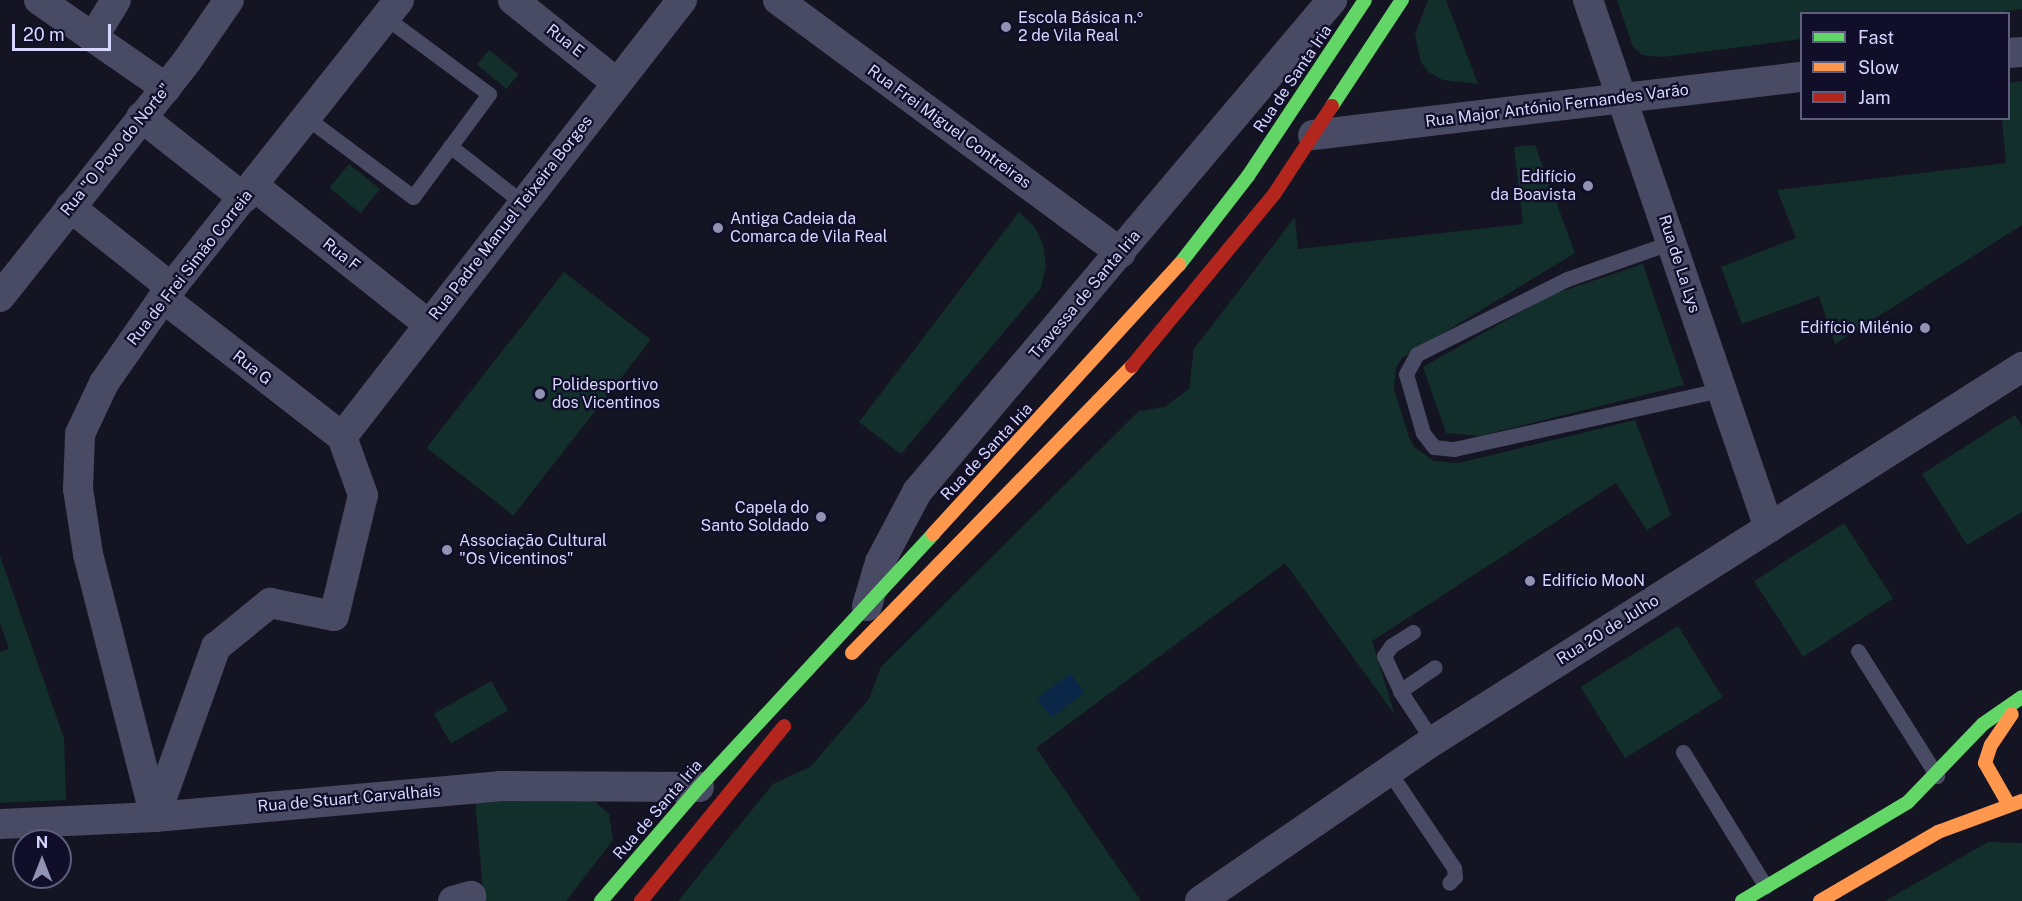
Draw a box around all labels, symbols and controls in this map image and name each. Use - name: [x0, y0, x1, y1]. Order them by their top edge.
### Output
- place label: Escola Básica n.º 2 de Vila Real: [1018, 8, 1143, 46]
- scale bar: [15, 12, 114, 50]
- legend: [1800, 12, 2010, 120]
- street label: Rua E: [542, 20, 588, 62]
- marker: Escola Básica n.º 2 de Vila Real: [999, 20, 1013, 34]
- street label: Rua de Santa Iria: [1250, 21, 1336, 137]
- text: 20 m: [23, 24, 65, 45]
- text: Fast: [1858, 27, 1894, 48]
- text: Slow: [1858, 57, 1899, 78]
- street label: Rua Frei Miguel Contreiras: [864, 61, 1034, 193]
- street label: Rua "O Povo do Norte": [57, 80, 175, 220]
- street label: Rua Major António Fernandes Varão: [1424, 80, 1690, 132]
- text: Jam: [1858, 87, 1891, 108]
- street label: Rua Padre Manuel Teixeira Borges: [425, 112, 597, 324]
- place label: Edifício da Boavista: [1490, 167, 1576, 205]
- marker: Edifício da Boavista: [1581, 179, 1595, 193]
- street label: Rua de Frei Simão Correia: [123, 186, 257, 350]
- place label: Antiga Cadeia da Comarca de Vila Real: [730, 209, 888, 247]
- street label: Rua de La Lys: [1654, 213, 1704, 315]
- marker: Antiga Cadeia da Comarca de Vila Real: [711, 221, 725, 235]
- street label: Travessa de Santa Iria: [1025, 226, 1145, 364]
- street label: Rua F: [318, 234, 364, 276]
- place label: Edifício Milénio: [1800, 318, 1913, 338]
- marker: Edifício Milénio: [1918, 321, 1932, 335]
- street label: Rua G: [229, 347, 275, 389]
- place label: Polidesportivo dos Vicentinos: [552, 375, 660, 413]
- marker: Polidesportivo dos Vicentinos: [533, 387, 547, 401]
- street label: Rua de Santa Iria: [937, 399, 1037, 505]
- place label: Capela do Santo Soldado: [700, 498, 809, 536]
- marker: Capela do Santo Soldado: [814, 510, 828, 524]
- place label: Associação Cultural "Os Vicentinos": [459, 531, 607, 569]
- marker: Associação Cultural "Os Vicentinos": [440, 543, 454, 557]
- place label: Edifício MooN: [1542, 571, 1645, 591]
- marker: Edifício MooN: [1523, 574, 1537, 588]
- street label: Rua 20 de Julho: [1553, 591, 1663, 669]
- street label: Rua de Santa Iria: [609, 756, 707, 864]
- street label: Rua de Stuart Carvalhais: [257, 781, 441, 817]
- north arrow: [12, 829, 72, 889]
- text: N: [36, 833, 48, 852]

